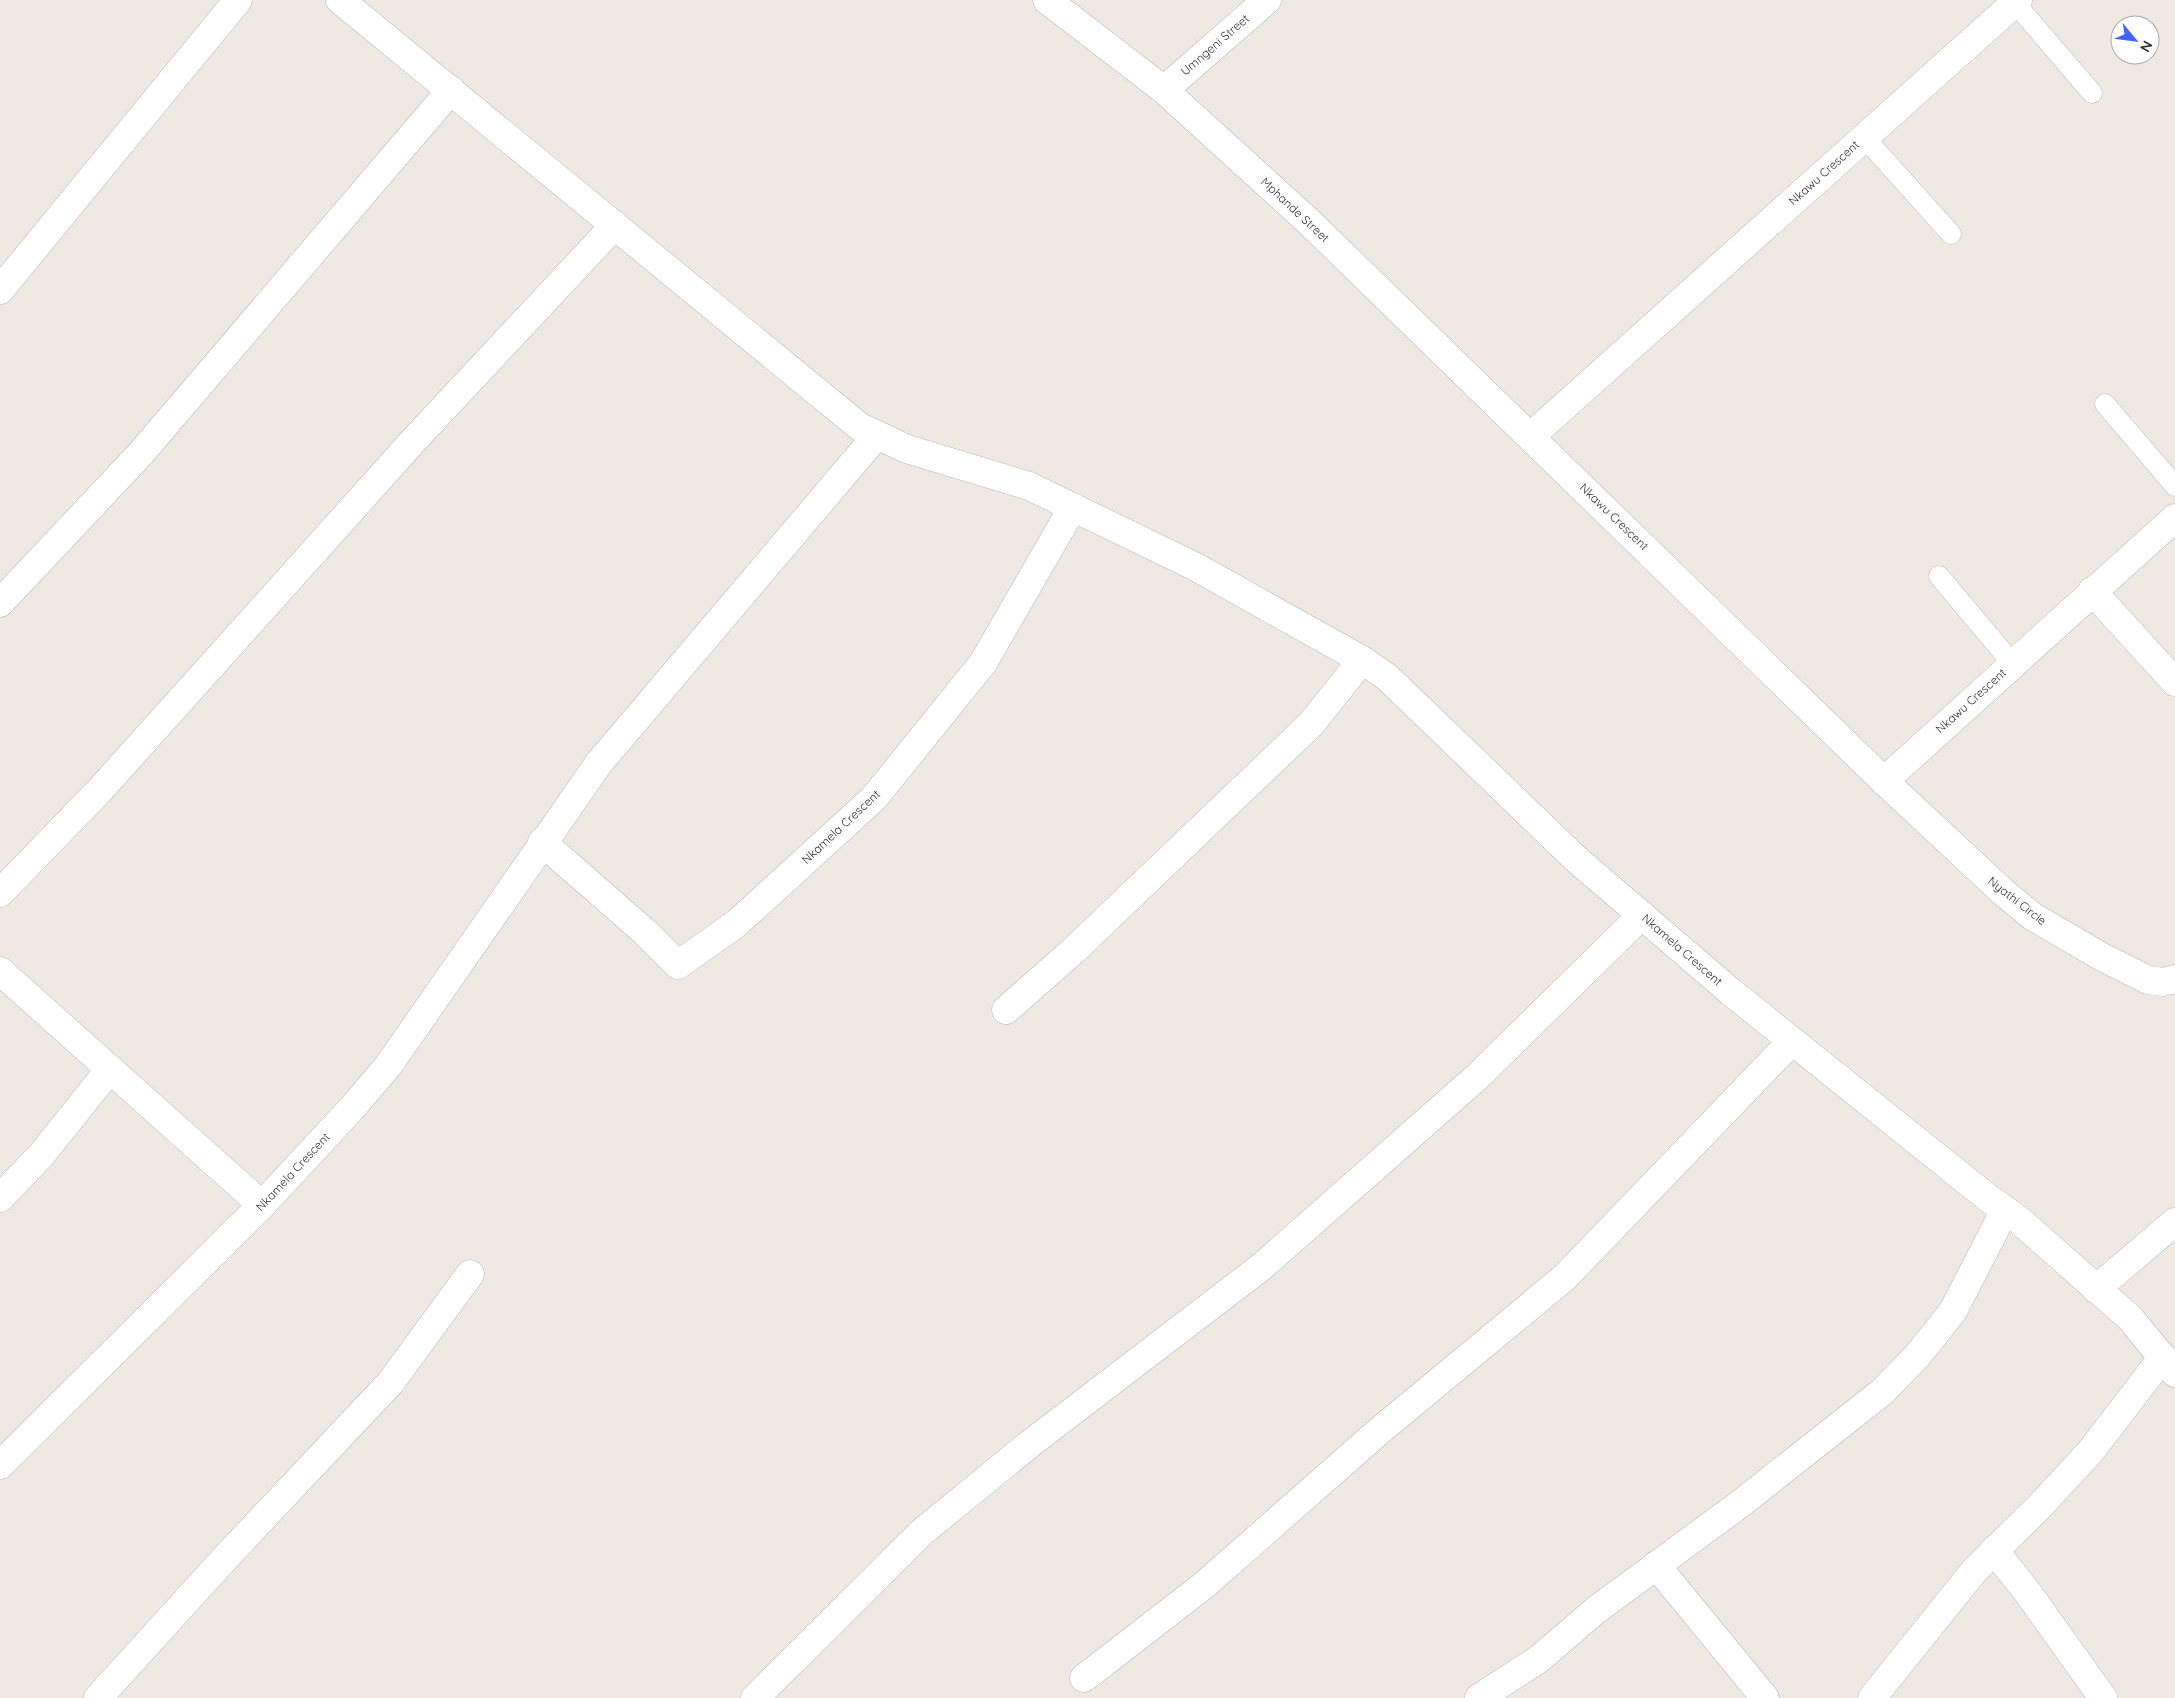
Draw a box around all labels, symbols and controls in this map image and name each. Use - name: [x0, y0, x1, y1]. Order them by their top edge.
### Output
- street label: Umngeni Street: [1177, 11, 1252, 79]
- north arrow: [2110, 15, 2160, 65]
- text: N: [2136, 37, 2157, 55]
- street label: Nkawu Crescent: [1785, 137, 1862, 208]
- street label: Mphande Street: [1258, 174, 1333, 245]
- street label: Nkawu Crescent: [1577, 480, 1652, 553]
- street label: Nkawu Crescent: [1932, 665, 2009, 736]
- street label: Nkamela Crescent: [798, 786, 883, 867]
- street label: Nyathi Circle: [1985, 873, 2050, 928]
- street label: Nkamela Crescent: [1639, 910, 1726, 989]
- street label: Nkamela Crescent: [252, 1129, 333, 1214]

